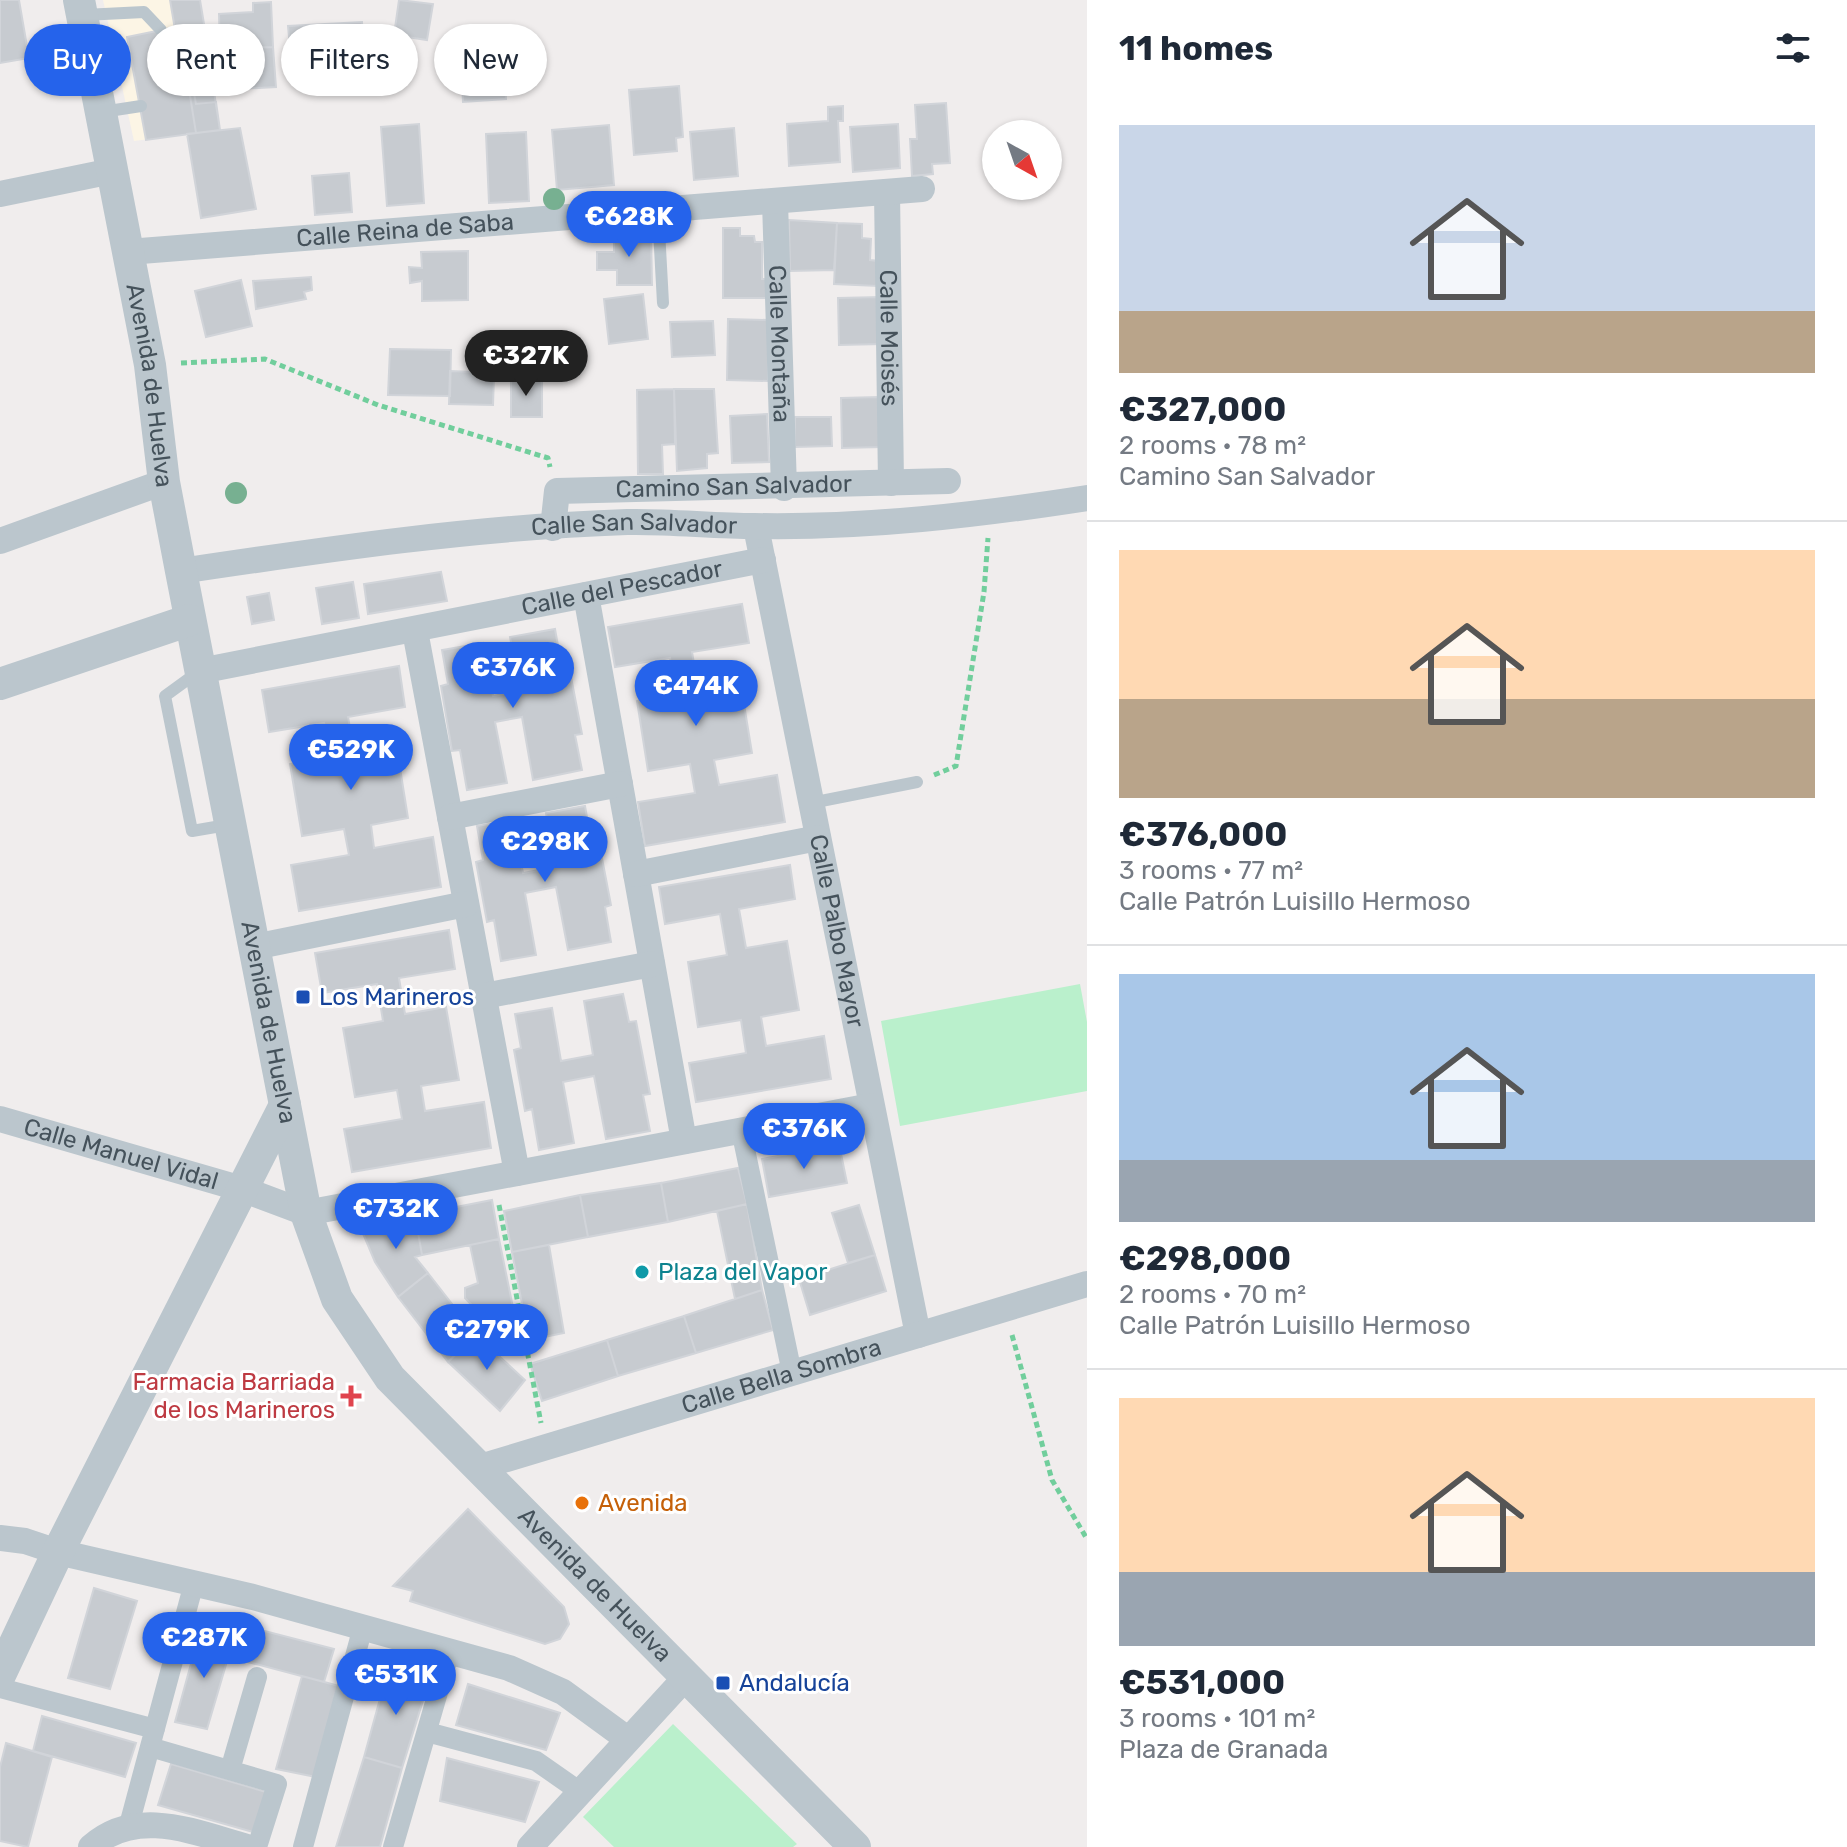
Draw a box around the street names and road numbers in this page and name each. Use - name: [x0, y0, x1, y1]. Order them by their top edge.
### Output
- street label: Calle Reina de Saba: [295, 207, 515, 253]
- street label: Calle Montaña: [763, 265, 796, 423]
- street label: Calle Moisés: [874, 269, 904, 407]
- street label: Avenida de Huelva: [120, 281, 179, 489]
- street label: Camino San Salvador: [615, 469, 852, 503]
- street label: Calle San Salvador: [530, 508, 738, 541]
- street label: Calle del Pescador: [519, 554, 725, 621]
- street label: Calle Palbo Mayor: [804, 832, 870, 1030]
- street label: Avenida de Huelva: [235, 918, 302, 1126]
- street label: Calle Manuel Vidal: [21, 1113, 221, 1195]
- street label: Calle Bella Sombra: [678, 1333, 885, 1419]
- street label: Avenida de Huelva: [512, 1502, 677, 1668]

